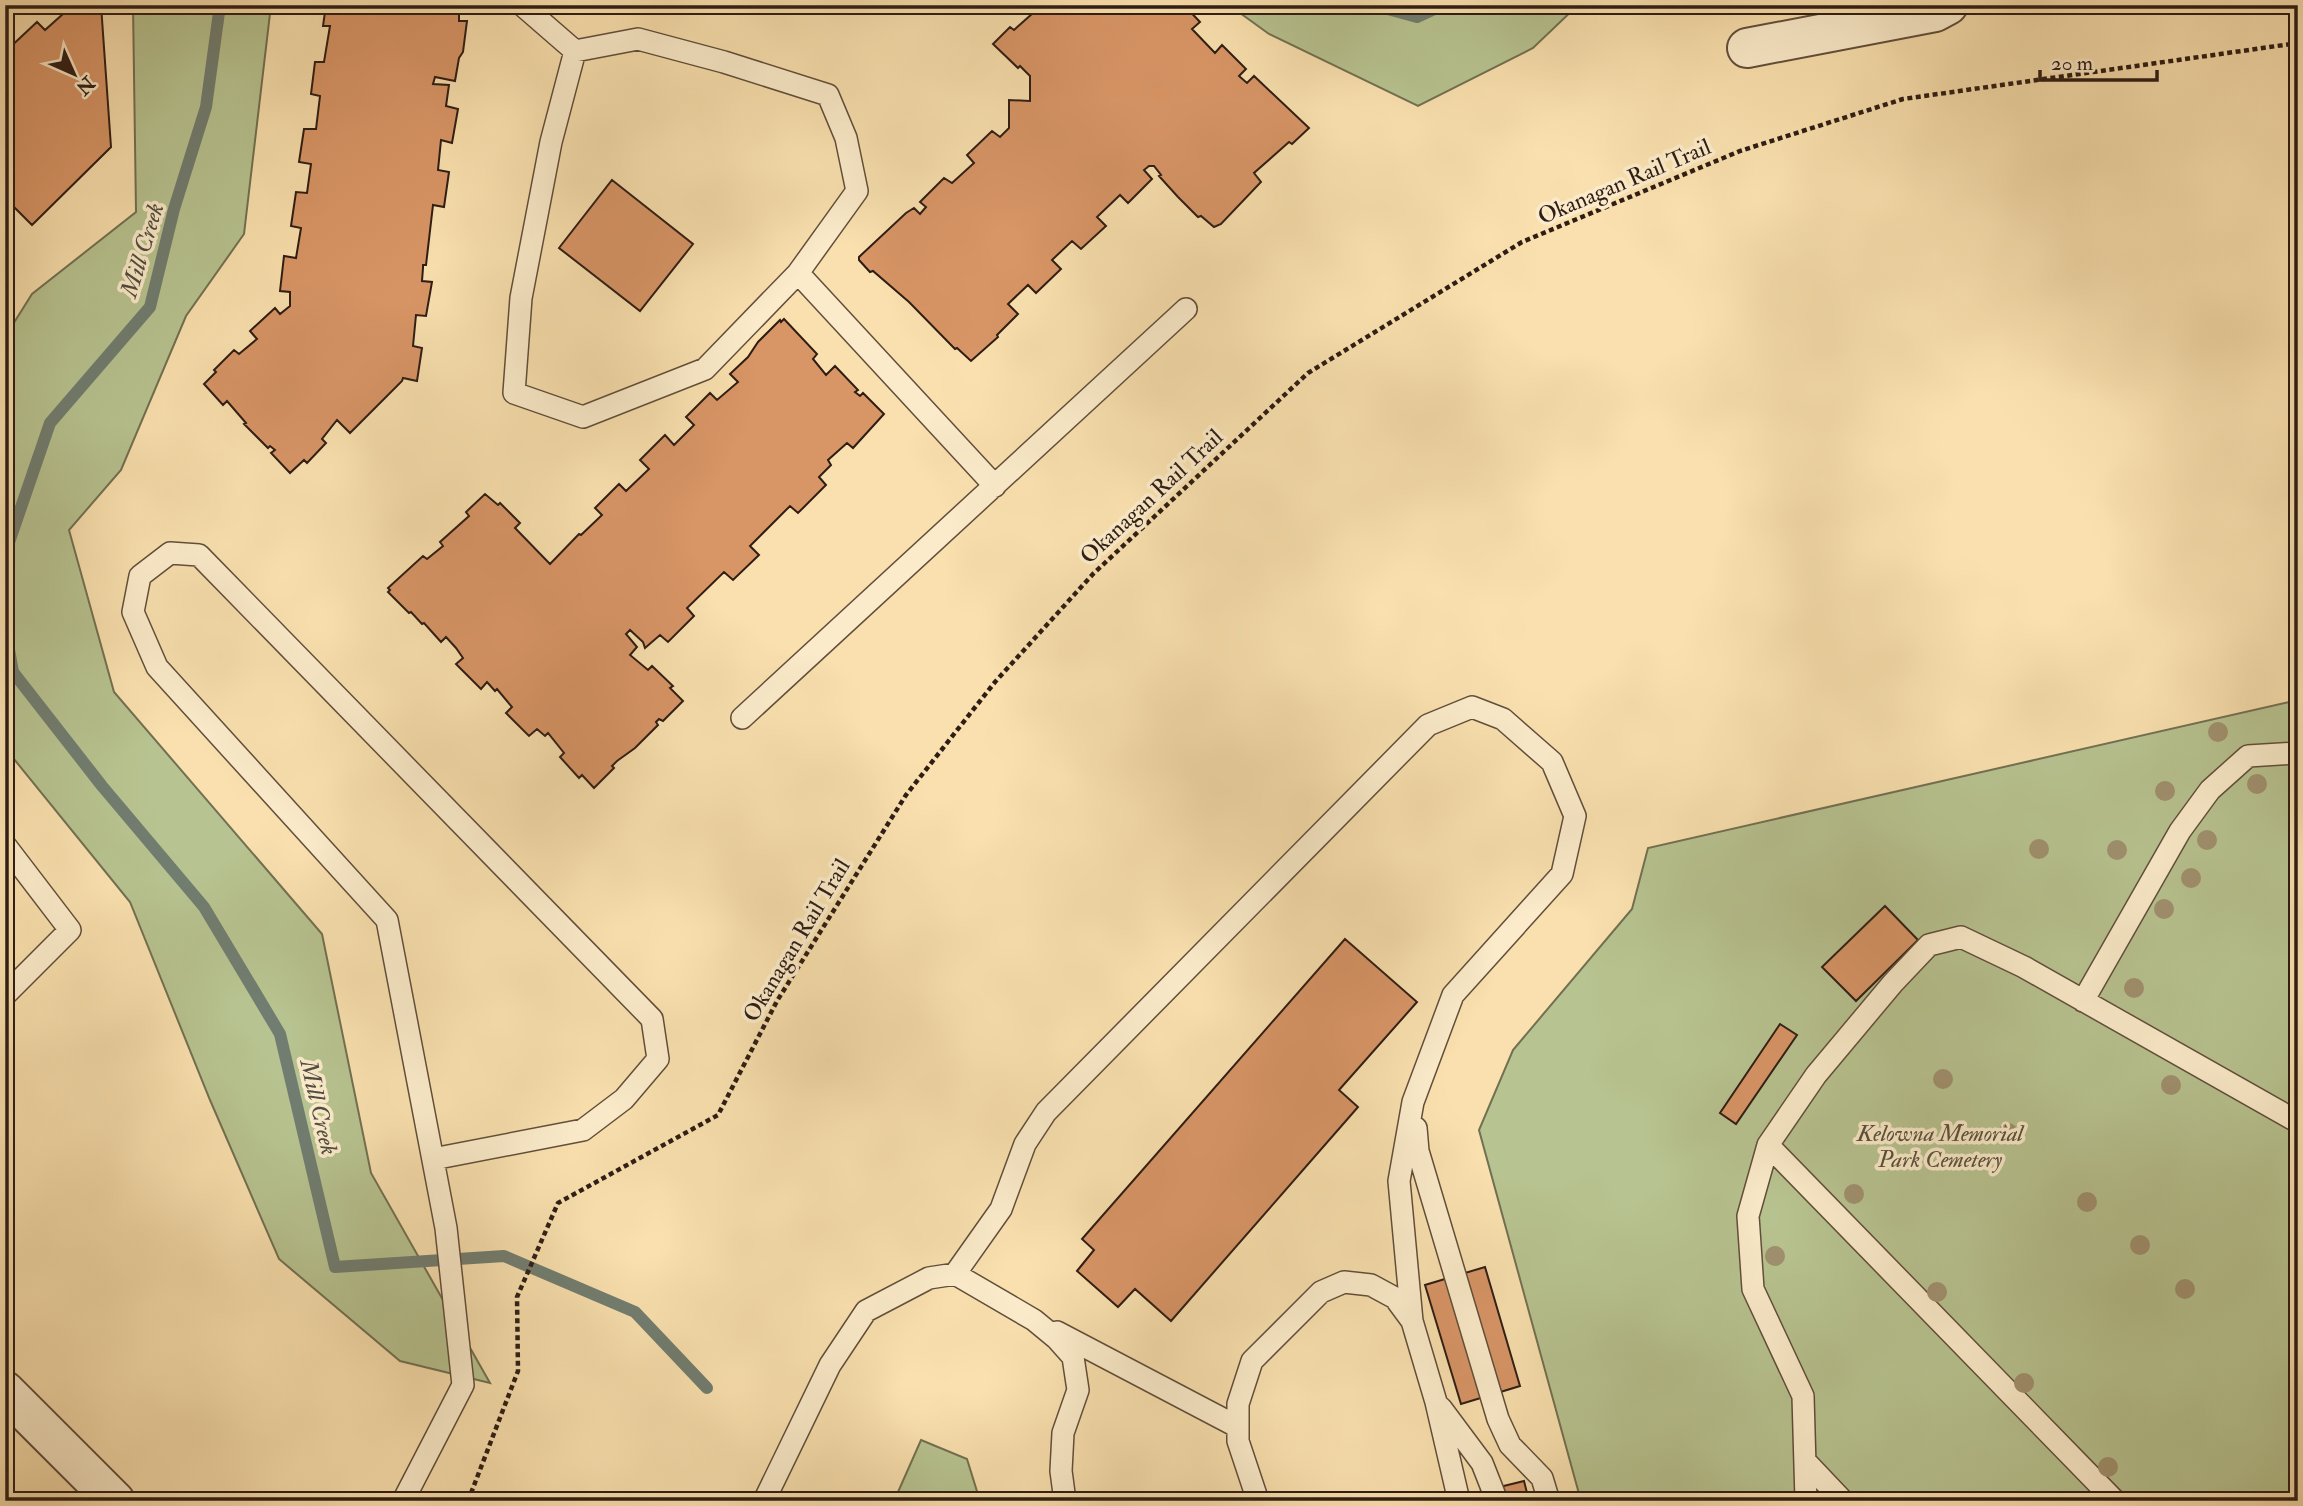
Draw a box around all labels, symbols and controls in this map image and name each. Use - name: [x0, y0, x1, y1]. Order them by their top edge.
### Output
- north arrow: [38, 38, 108, 108]
- scale bar: [2040, 38, 2158, 82]
- text: 20 m: [2051, 50, 2093, 77]
- text: N: [70, 70, 101, 101]
- street label: Okanagan Rail Trail: [1533, 132, 1715, 231]
- water label: Mill Creek: [113, 199, 172, 303]
- street label: Okanagan Rail Trail: [1074, 423, 1229, 570]
- street label: Okanagan Rail Trail: [736, 853, 857, 1027]
- water label: Mill Creek: [292, 1054, 345, 1158]
- park label: Kelowna Memorial Park Cemetery: [1856, 1119, 2025, 1174]

